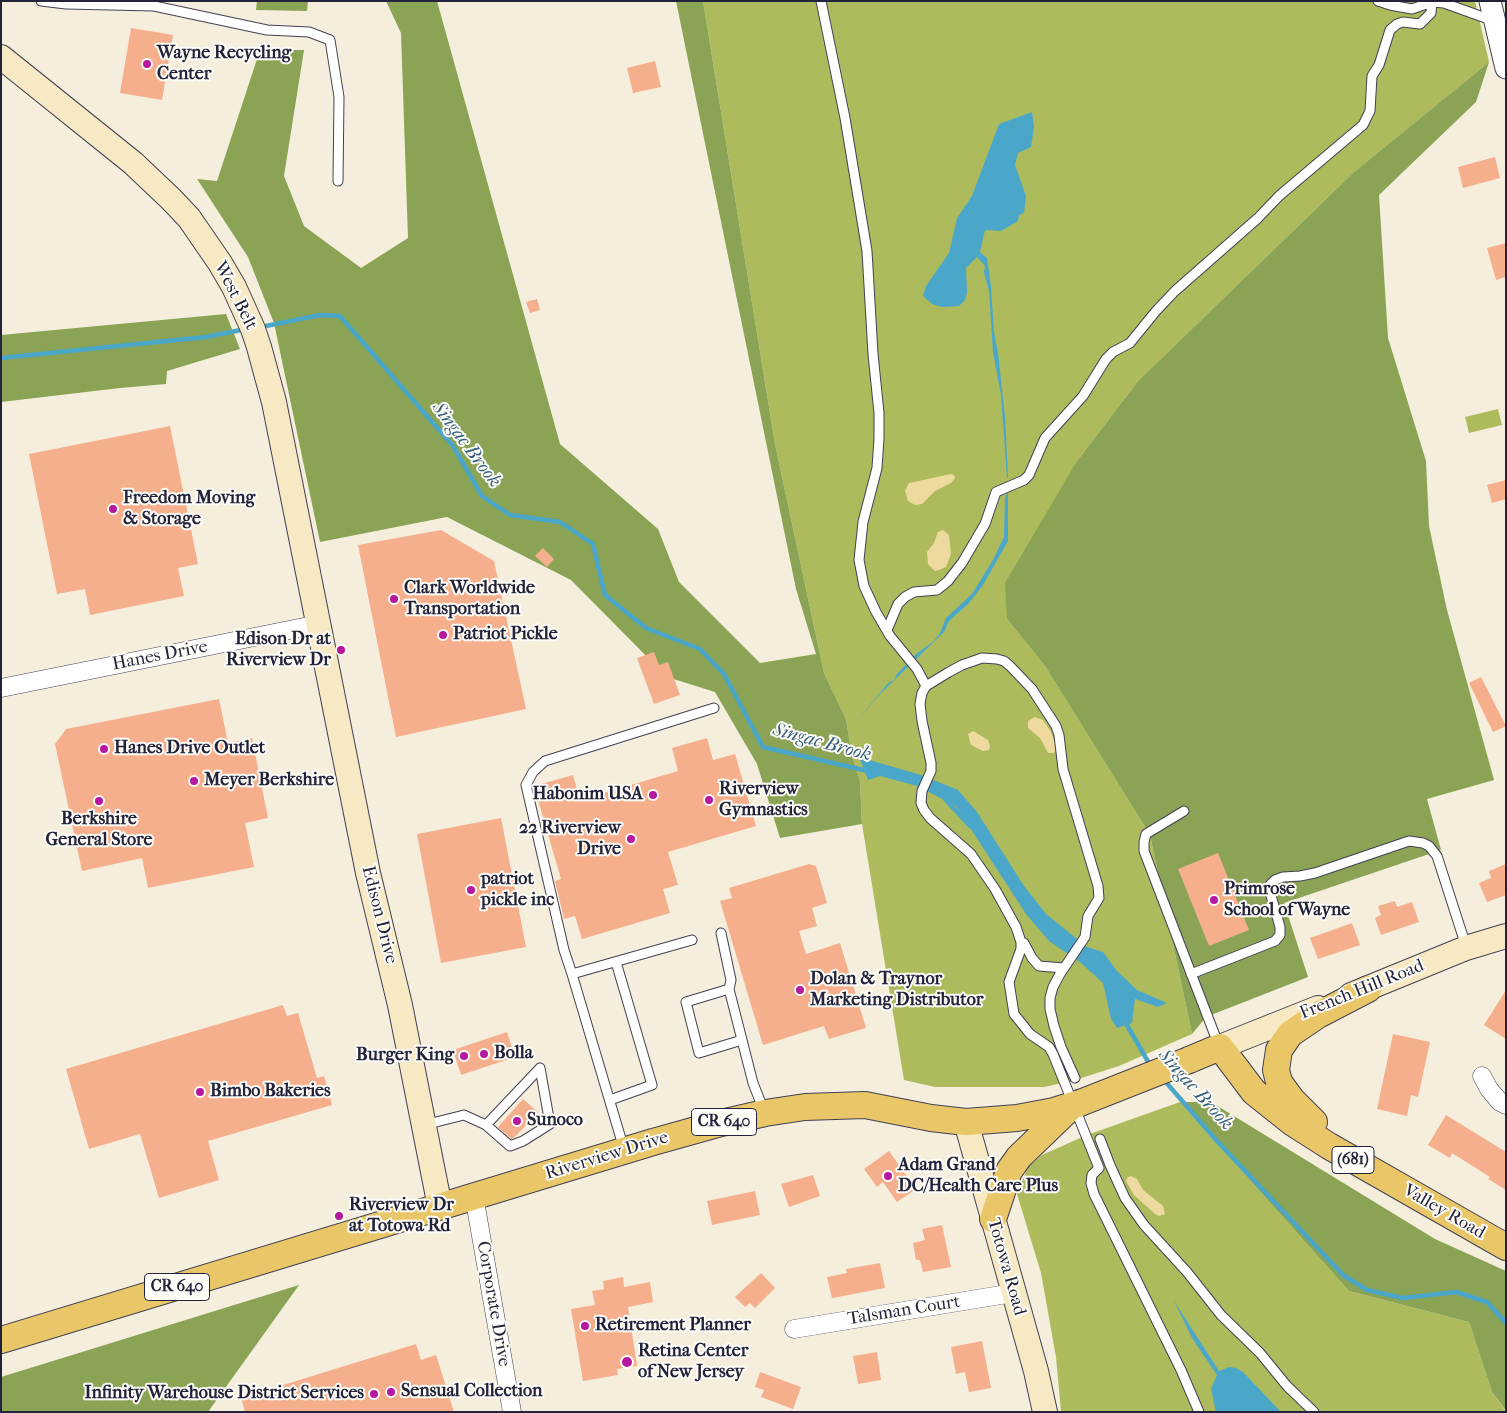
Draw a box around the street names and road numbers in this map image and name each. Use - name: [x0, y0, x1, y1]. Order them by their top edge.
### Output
- street label: West Belt: [209, 258, 261, 334]
- street label: Hanes Drive: [111, 636, 209, 676]
- street label: Edison Drive: [356, 864, 402, 966]
- street label: French Hill Road: [1297, 955, 1427, 1025]
- road number: CR 640: [692, 1108, 756, 1136]
- street label: Riverview Drive: [543, 1127, 671, 1185]
- road number: (681): [1332, 1146, 1374, 1174]
- street label: Valley Road: [1399, 1180, 1489, 1244]
- street label: Totowa Road: [982, 1216, 1030, 1318]
- street label: Corporate Drive: [471, 1240, 515, 1368]
- road number: CR 640: [144, 1274, 210, 1300]
- street label: Talsman Court: [846, 1291, 962, 1331]

